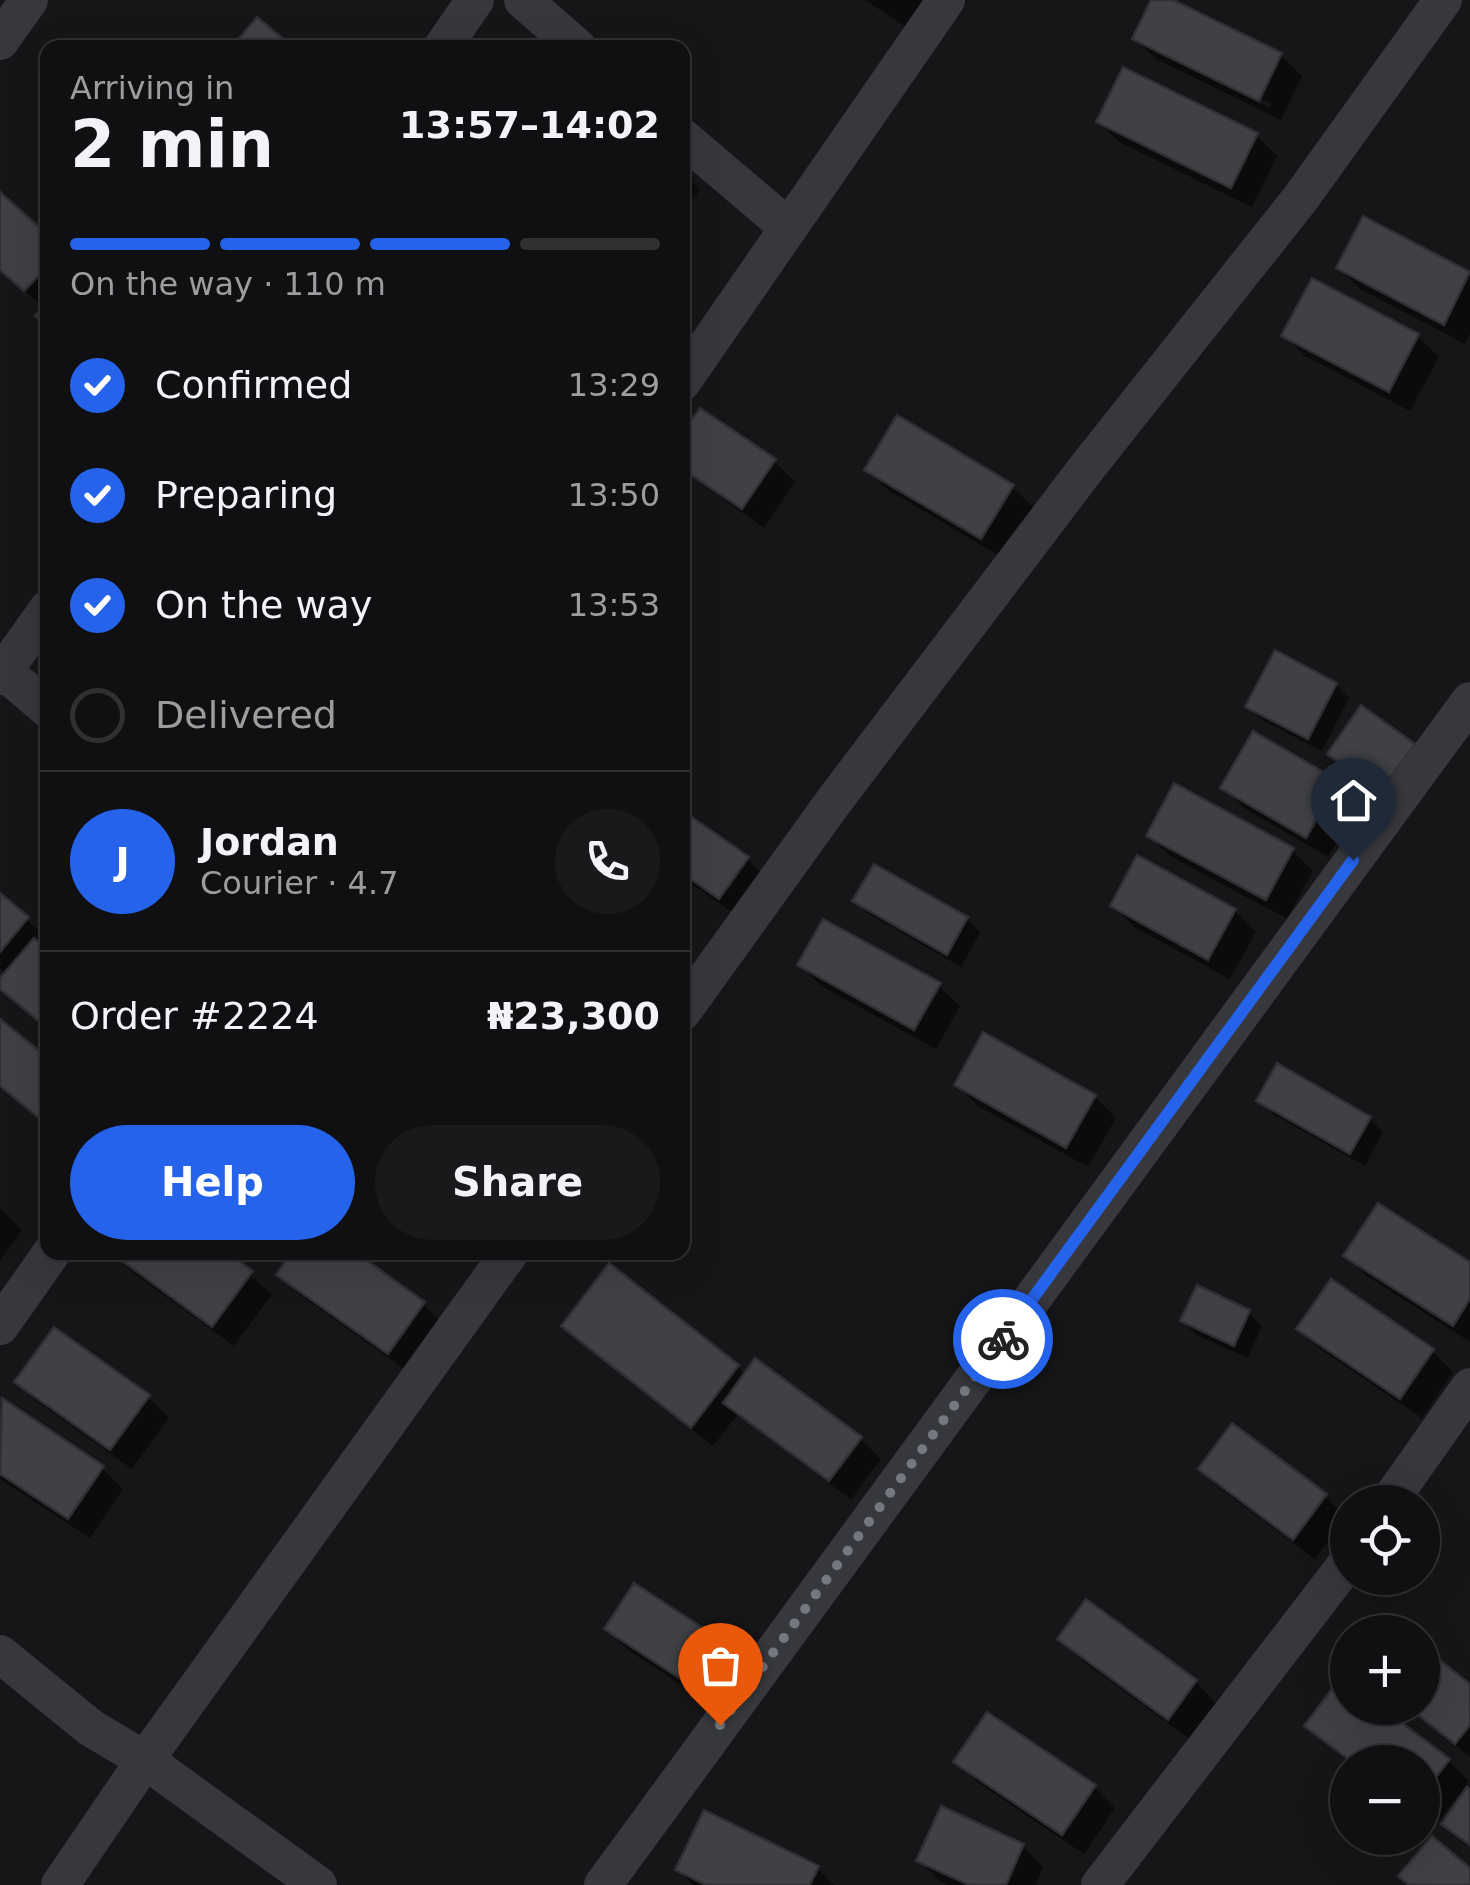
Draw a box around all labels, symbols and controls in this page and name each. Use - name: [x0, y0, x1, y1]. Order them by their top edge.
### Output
- text: Arriving in: [70, 69, 234, 107]
- text: 13:57–14:02: [399, 103, 660, 147]
- text: 2 min: [70, 107, 274, 182]
- text: On the way · 110 m: [70, 265, 386, 303]
- icon: check: [70, 358, 125, 413]
- text: Confirmed: [155, 363, 352, 407]
- text: 13:29: [568, 366, 660, 404]
- icon: check: [70, 468, 125, 523]
- text: Preparing: [155, 473, 337, 517]
- text: 13:50: [568, 476, 660, 514]
- icon: check: [70, 578, 125, 633]
- text: On the way: [155, 583, 372, 627]
- text: 13:53: [568, 586, 660, 624]
- text: Delivered: [155, 693, 337, 737]
- pin: [1311, 758, 1396, 861]
- icon: home: [1326, 773, 1381, 828]
- button: phone: [555, 809, 660, 914]
- text: Jordan: [200, 820, 339, 864]
- text: J: [115, 839, 130, 883]
- text: Courier · 4.7: [200, 864, 399, 902]
- text: Order #2224: [70, 994, 319, 1038]
- text: ₦23,300: [487, 994, 660, 1038]
- button: Help: [70, 1125, 355, 1240]
- button: Share: [375, 1125, 660, 1240]
- courier: [953, 1289, 1053, 1389]
- icon: bike: [976, 1312, 1031, 1367]
- map controls: [1330, 1485, 1440, 1855]
- button: locate: [1330, 1485, 1440, 1595]
- button: +: [1330, 1615, 1440, 1725]
- pin: [678, 1623, 763, 1726]
- icon: bag: [693, 1638, 748, 1693]
- button: −: [1330, 1745, 1440, 1855]

